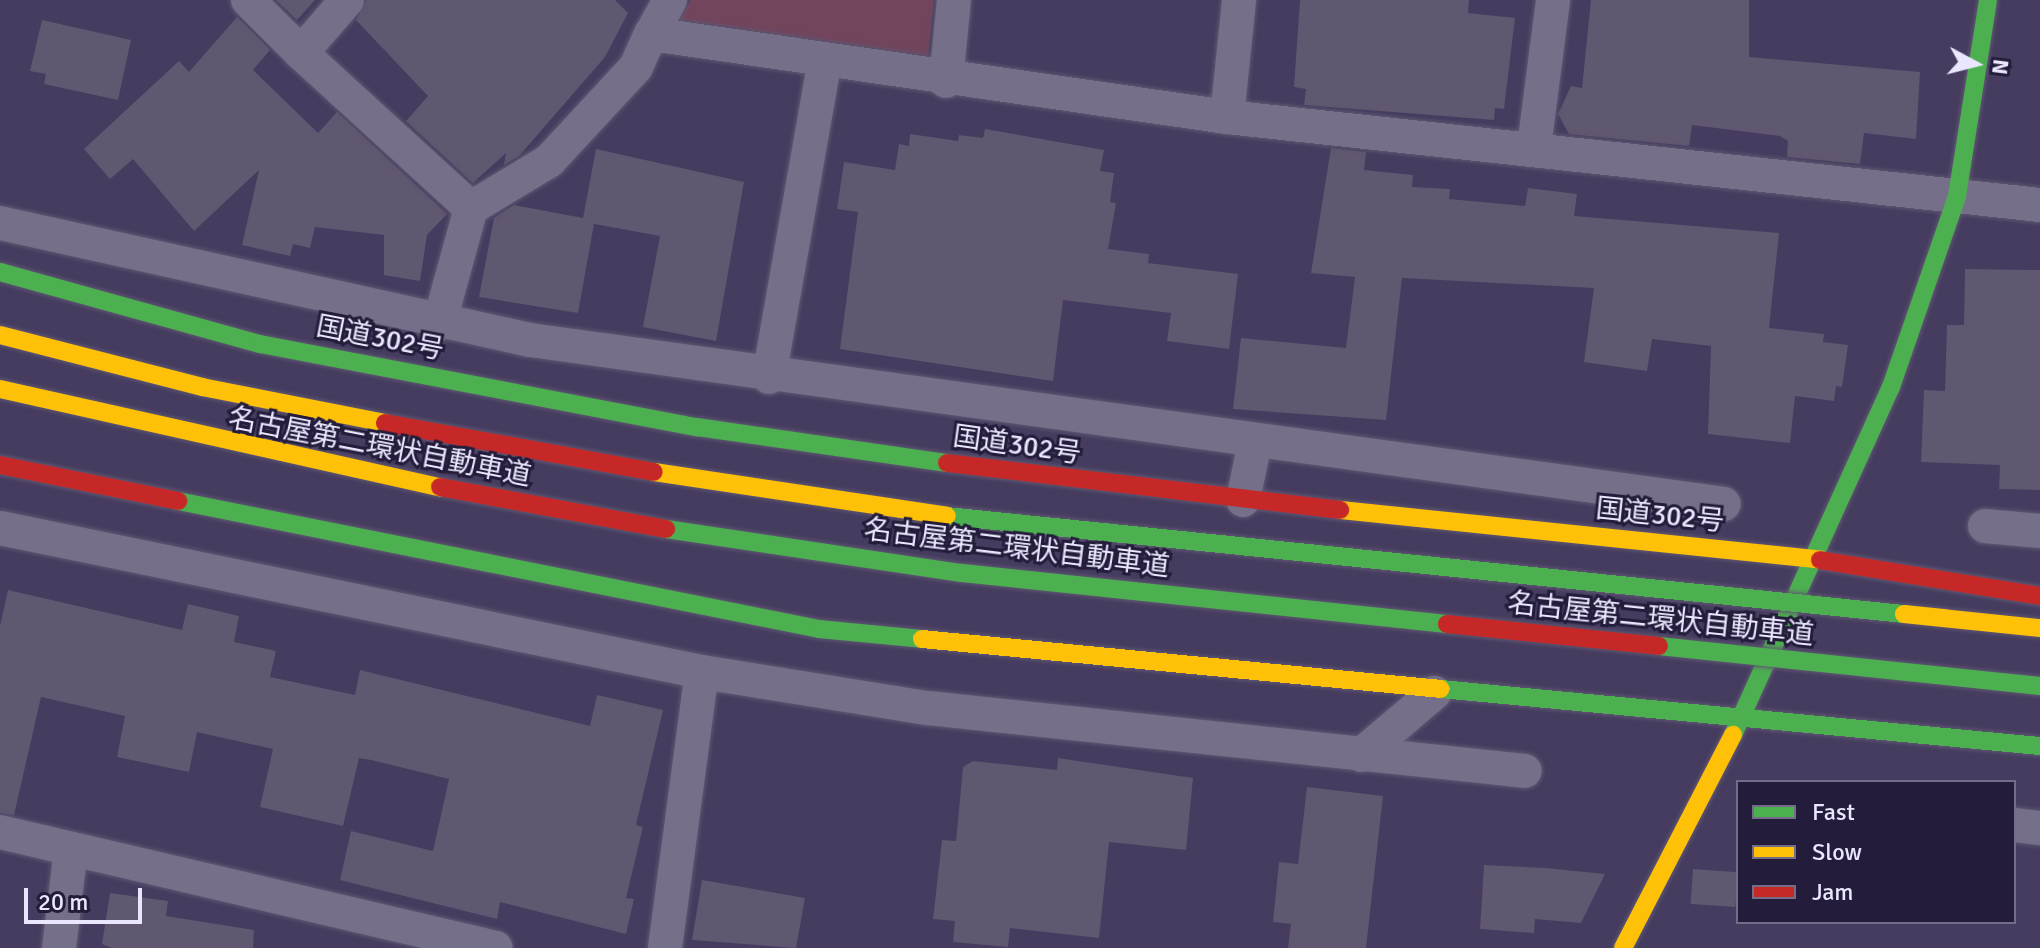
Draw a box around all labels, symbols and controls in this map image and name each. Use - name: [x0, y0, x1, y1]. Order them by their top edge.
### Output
- north arrow: [1936, 24, 2016, 104]
- text: N: [1986, 58, 2015, 76]
- street label: 国道302号: [313, 309, 447, 367]
- street label: 名古屋第二環状自動車道: [226, 401, 534, 493]
- street label: 国道302号: [951, 419, 1083, 471]
- street label: 国道302号: [1594, 492, 1726, 538]
- street label: 名古屋第二環状自動車道: [862, 513, 1172, 583]
- street label: 名古屋第二環状自動車道: [1506, 586, 1816, 652]
- legend: [1736, 780, 2016, 924]
- text: Fast: [1812, 797, 1855, 827]
- text: Slow: [1812, 837, 1862, 867]
- scale bar: [28, 872, 146, 922]
- text: Jam: [1812, 877, 1853, 907]
- text: 20 m: [38, 887, 88, 917]

